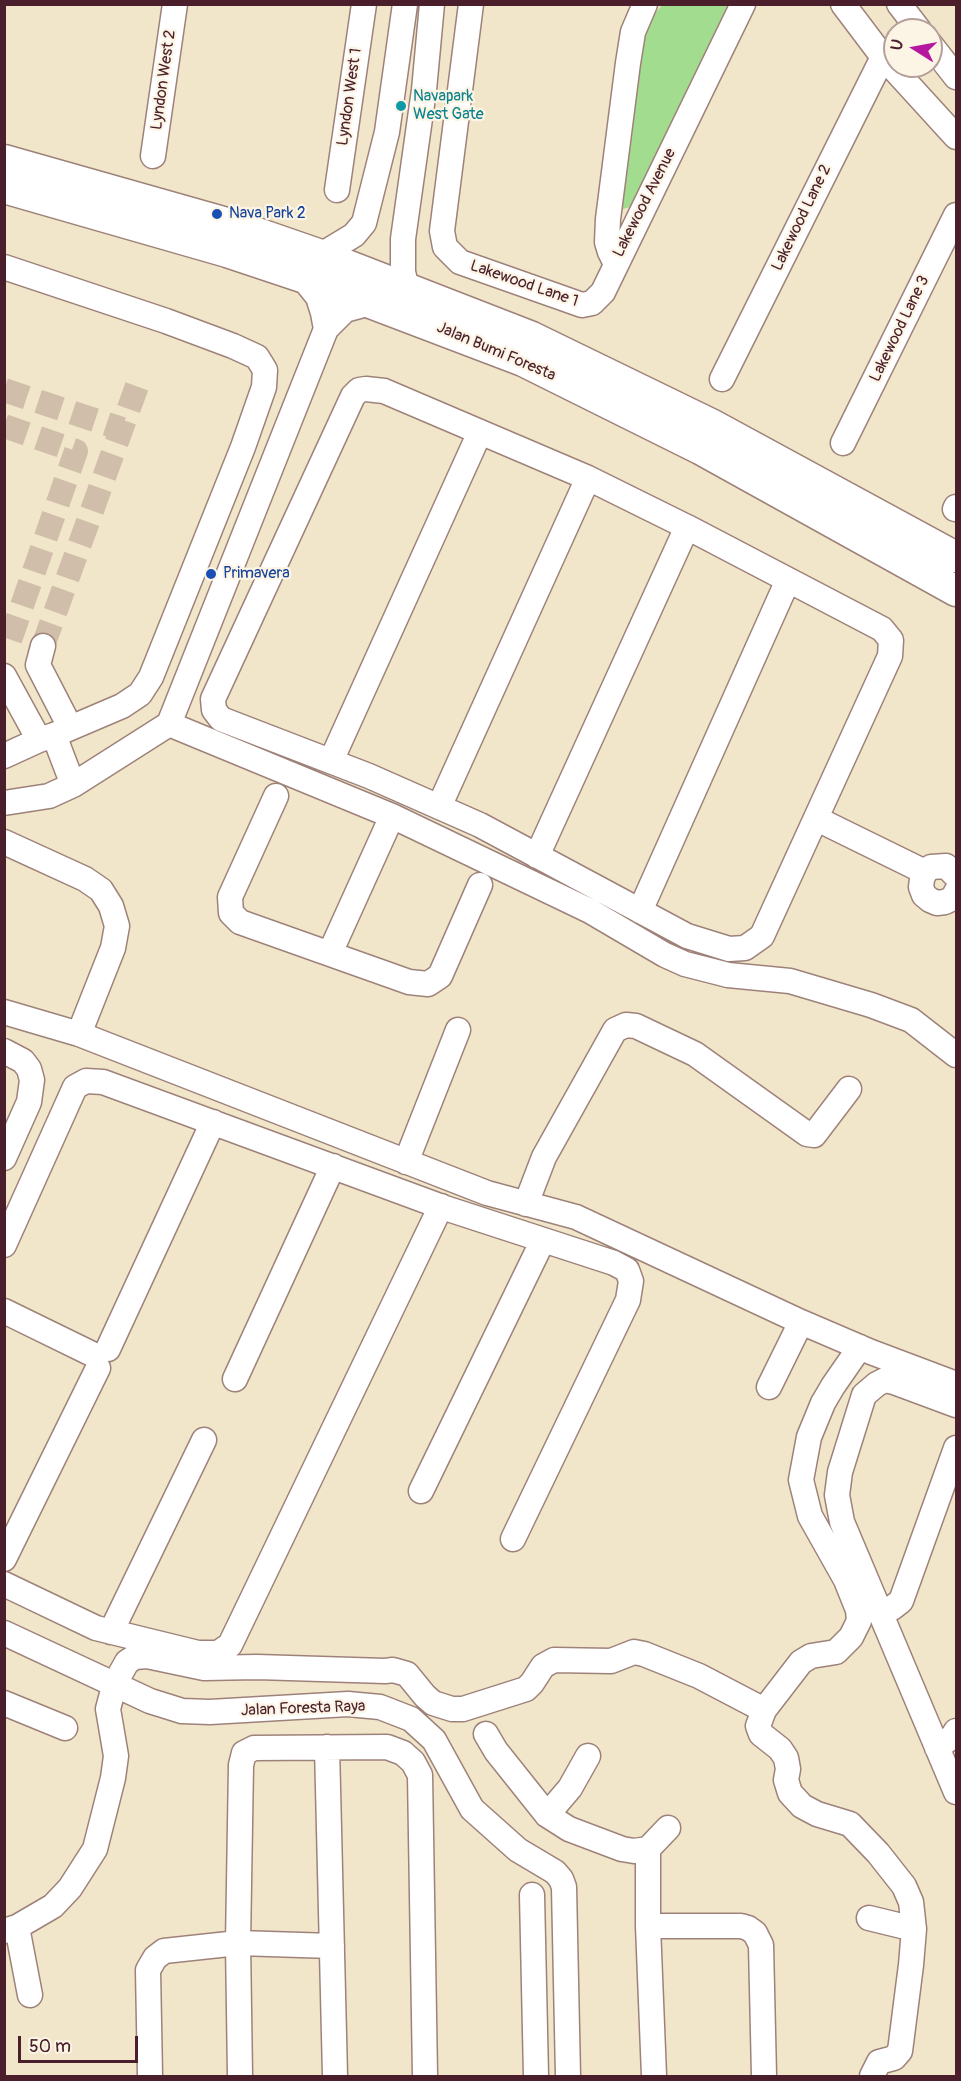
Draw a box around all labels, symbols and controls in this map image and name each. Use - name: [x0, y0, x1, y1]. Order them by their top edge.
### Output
- north arrow: [883, 18, 943, 78]
- street label: Lyndon West 2: [147, 29, 181, 131]
- text: U: [886, 38, 908, 52]
- street label: Lyndon West 1: [334, 47, 366, 147]
- place label: Navapark West Gate: [413, 87, 484, 125]
- marker: Navapark West Gate: [394, 99, 408, 113]
- street label: Lakewood Avenue: [609, 145, 681, 261]
- street label: Lakewood Lane 2: [768, 162, 836, 274]
- place label: Nava Park 2: [229, 204, 306, 224]
- marker: Nava Park 2: [210, 207, 224, 221]
- street label: Lakewood Lane 1: [467, 257, 581, 311]
- street label: Lakewood Lane 3: [866, 273, 934, 385]
- street label: Jalan Bumi Foresta: [434, 318, 558, 386]
- place label: Primavera: [223, 564, 290, 584]
- marker: Primavera: [204, 567, 218, 581]
- street label: Jalan Foresta Raya: [240, 1697, 366, 1721]
- scale bar: [21, 2024, 141, 2062]
- text: 50 m: [29, 2035, 71, 2058]

